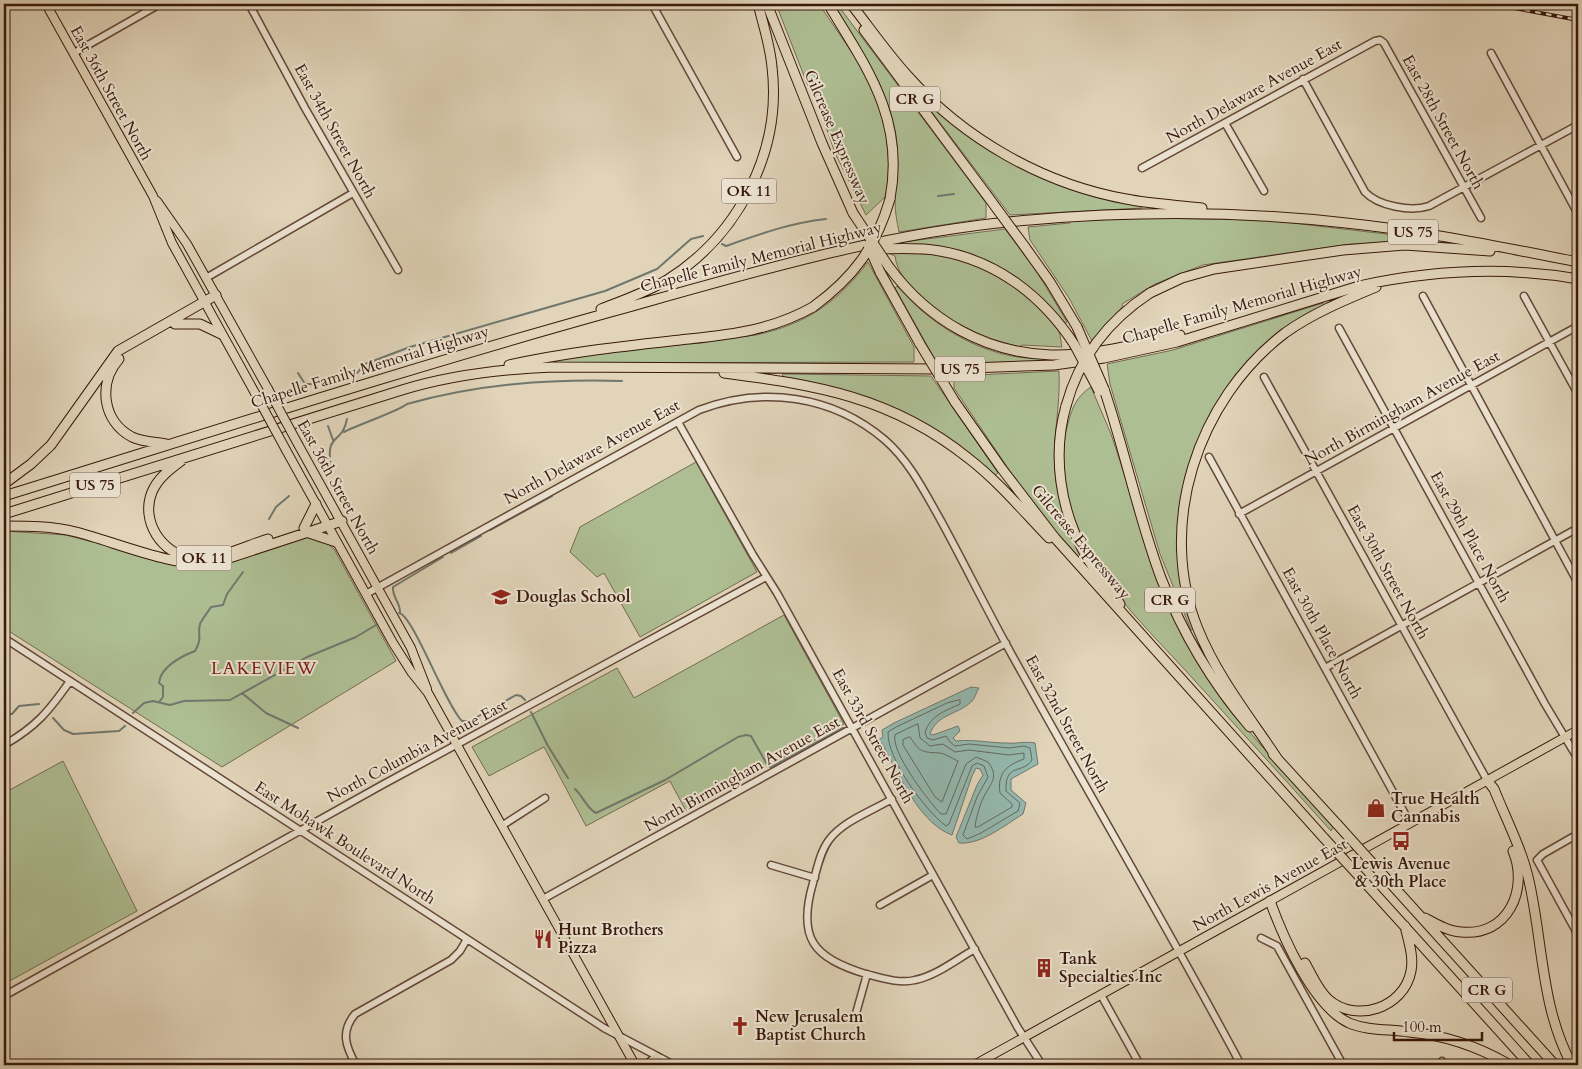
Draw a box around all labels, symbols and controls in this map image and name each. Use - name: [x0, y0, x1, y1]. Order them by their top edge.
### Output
- street label: East 36th Street North: [65, 22, 157, 164]
- street label: North Delaware Avenue East: [1162, 33, 1346, 149]
- street label: East 28th Street North: [1397, 51, 1489, 193]
- street label: East 34th Street North: [289, 60, 381, 202]
- street label: Gilcrease Expressway: [799, 67, 875, 208]
- road number: CR G: [890, 86, 940, 112]
- road number: OK 11: [722, 178, 776, 204]
- street label: Chapelle Family Memorial Highway: [638, 216, 885, 298]
- road number: US 75: [1388, 220, 1438, 244]
- street label: Chapelle Family Memorial Highway: [1120, 260, 1365, 350]
- street label: Chapelle Family Memorial Highway: [248, 320, 492, 414]
- street label: North Birmingham Avenue East: [1300, 345, 1504, 471]
- road number: US 75: [935, 356, 985, 382]
- street label: North Delaware Avenue East: [500, 394, 684, 510]
- street label: East 36th Street North: [292, 416, 384, 558]
- street label: East 29th Place North: [1425, 467, 1515, 607]
- road number: US 75: [70, 472, 120, 498]
- street label: Gilcrease Expressway: [1026, 480, 1136, 605]
- street label: East 30th Street North: [1342, 501, 1434, 643]
- road number: OK 11: [176, 546, 232, 570]
- street label: East 30th Place North: [1277, 563, 1367, 703]
- school or university icon: Douglas School: [490, 586, 512, 608]
- place label: Douglas School: [516, 586, 631, 608]
- road number: CR G: [1145, 588, 1195, 612]
- street label: East 32nd Street North: [1020, 651, 1114, 797]
- district label: LAKEVIEW: [211, 656, 317, 681]
- street label: East 33rd Street North: [827, 665, 919, 808]
- street label: North Columbia Avenue East: [323, 694, 511, 808]
- street label: North Birmingham Avenue East: [640, 711, 844, 837]
- street label: East Mohawk Boulevard North: [250, 776, 440, 910]
- place label: True Health Cannabis: [1391, 788, 1480, 828]
- shop icon: True Health Cannabis: [1365, 797, 1387, 819]
- bus stop icon: Lewis Avenue & 30th Place: [1390, 830, 1412, 852]
- street label: North Lewis Avenue East: [1189, 833, 1351, 937]
- place label: Lewis Avenue & 30th Place: [1351, 853, 1451, 893]
- place label: Hunt Brothers Pizza: [558, 919, 664, 959]
- restaurant icon: Hunt Brothers Pizza: [532, 928, 554, 950]
- place label: Tank Specialties Inc: [1059, 948, 1163, 988]
- building icon: Tank Specialties Inc: [1033, 957, 1055, 979]
- road number: CR G: [1462, 978, 1512, 1002]
- place label: New Jerusalem Baptist Church: [755, 1006, 866, 1046]
- scale bar: [1394, 1009, 1482, 1041]
- church icon: New Jerusalem Baptist Church: [729, 1015, 751, 1037]
- text: 100 m: [1402, 1017, 1442, 1037]

